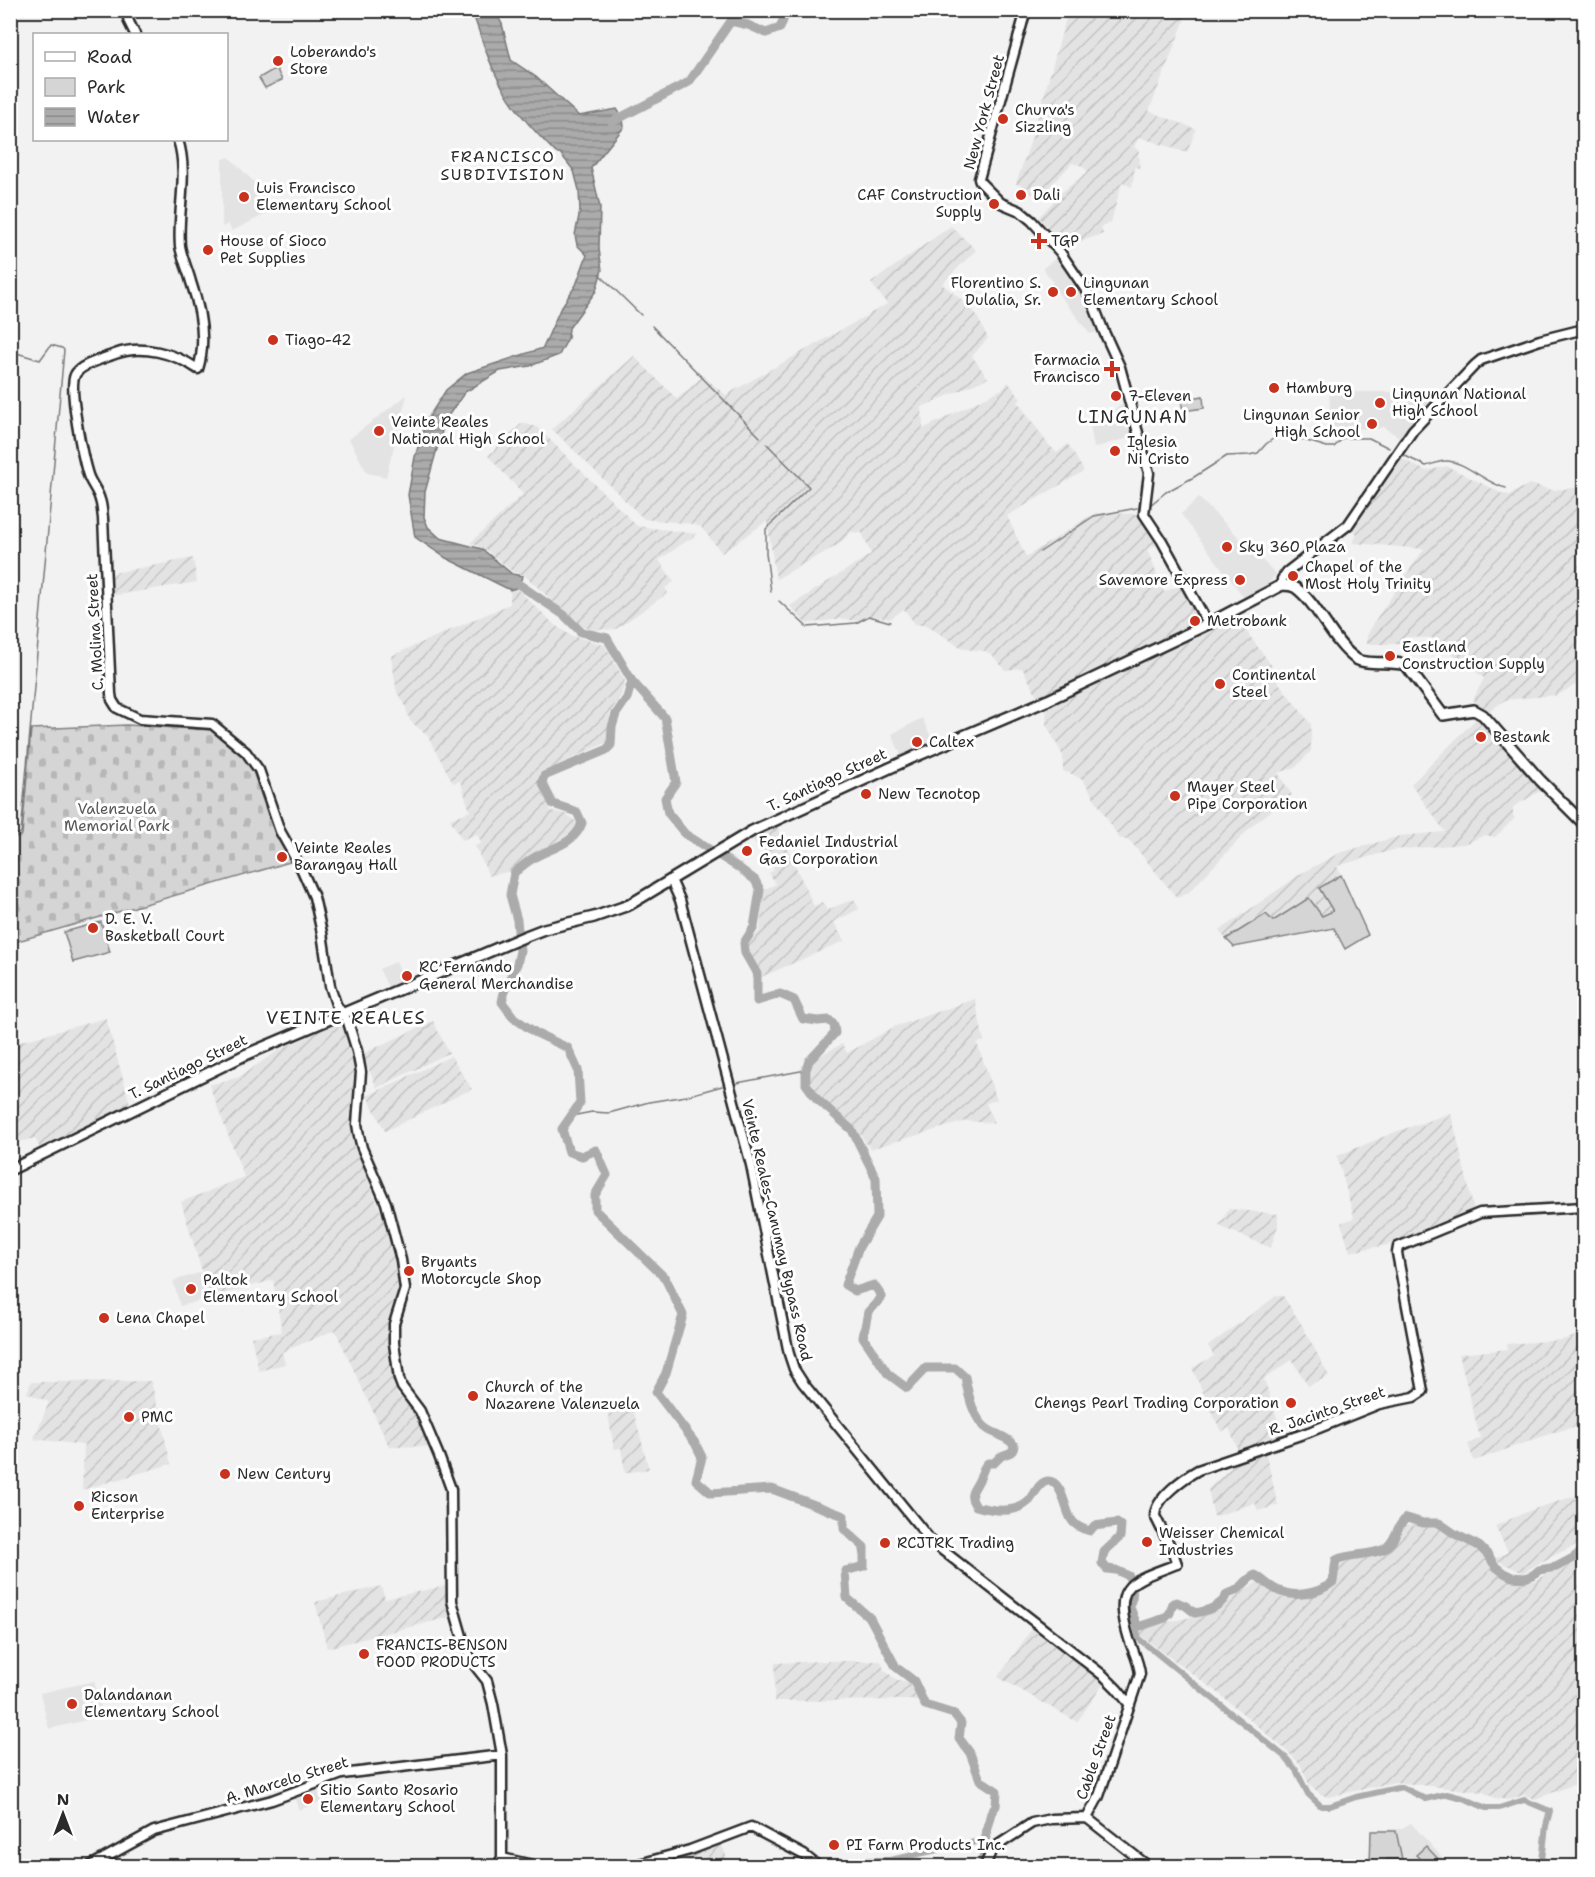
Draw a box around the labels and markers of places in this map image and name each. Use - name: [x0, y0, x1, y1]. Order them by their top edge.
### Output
- place label: Loberando's Store: [290, 42, 376, 79]
- marker: Loberando's Store: [271, 54, 285, 68]
- place label: Churva's Sizzling: [1015, 100, 1075, 137]
- marker: Churva's Sizzling: [996, 112, 1010, 126]
- place label: Luis Francisco Elementary School: [256, 178, 392, 215]
- place label: CAF Construction Supply: [857, 185, 982, 222]
- place label: Dali: [1033, 185, 1061, 205]
- marker: Dali: [1014, 188, 1028, 202]
- marker: Luis Francisco Elementary School: [237, 190, 251, 204]
- marker: CAF Construction Supply: [987, 197, 1001, 211]
- place label: House of Sioco Pet Supplies: [220, 231, 327, 268]
- place label: TGP: [1051, 231, 1079, 251]
- marker: TGP: [1032, 234, 1046, 248]
- marker: House of Sioco Pet Supplies: [201, 243, 215, 257]
- place label: Florentino S. Dulalia, Sr.: [951, 273, 1041, 310]
- place label: Lingunan Elementary School: [1083, 273, 1219, 310]
- marker: Florentino S. Dulalia, Sr.: [1046, 285, 1060, 299]
- marker: Lingunan Elementary School: [1064, 285, 1078, 299]
- place label: Tiago-42: [285, 330, 351, 350]
- marker: Tiago-42: [266, 333, 280, 347]
- place label: Farmacia Francisco: [1033, 350, 1101, 387]
- marker: Farmacia Francisco: [1105, 362, 1119, 376]
- place label: Hamburg: [1286, 378, 1352, 398]
- marker: Hamburg: [1267, 381, 1281, 395]
- place label: Lingunan National High School: [1392, 384, 1526, 421]
- place label: 7-Eleven: [1128, 386, 1191, 406]
- marker: 7-Eleven: [1109, 389, 1123, 403]
- marker: Lingunan National High School: [1373, 396, 1387, 410]
- place label: Lingunan Senior High School: [1243, 405, 1360, 442]
- place label: Veinte Reales National High School: [391, 412, 545, 449]
- marker: Lingunan Senior High School: [1365, 417, 1379, 431]
- marker: Veinte Reales National High School: [372, 424, 386, 438]
- place label: Iglesia Ni Cristo: [1127, 432, 1189, 469]
- marker: Iglesia Ni Cristo: [1108, 444, 1122, 458]
- place label: Sky 360 Plaza: [1239, 537, 1346, 557]
- marker: Sky 360 Plaza: [1220, 540, 1234, 554]
- place label: Chapel of the Most Holy Trinity: [1305, 557, 1431, 594]
- marker: Chapel of the Most Holy Trinity: [1286, 569, 1300, 583]
- place label: Savemore Express: [1099, 570, 1228, 590]
- marker: Savemore Express: [1233, 573, 1247, 587]
- place label: Metrobank: [1207, 611, 1287, 631]
- marker: Metrobank: [1188, 614, 1202, 628]
- place label: Eastland Construction Supply: [1402, 637, 1545, 674]
- marker: Eastland Construction Supply: [1383, 649, 1397, 663]
- place label: Continental Steel: [1232, 665, 1316, 702]
- marker: Continental Steel: [1213, 677, 1227, 691]
- place label: Bestank: [1493, 727, 1550, 747]
- marker: Bestank: [1474, 730, 1488, 744]
- place label: Caltex: [929, 732, 974, 752]
- marker: Caltex: [910, 735, 924, 749]
- place label: Mayer Steel Pipe Corporation: [1187, 777, 1308, 814]
- place label: New Tecnotop: [878, 784, 980, 804]
- marker: New Tecnotop: [859, 787, 873, 801]
- marker: Mayer Steel Pipe Corporation: [1168, 789, 1182, 803]
- place label: Fedaniel Industrial Gas Corporation: [759, 832, 898, 869]
- place label: Veinte Reales Barangay Hall: [294, 838, 398, 875]
- marker: Fedaniel Industrial Gas Corporation: [740, 844, 754, 858]
- marker: Veinte Reales Barangay Hall: [275, 850, 289, 864]
- place label: D. E. V. Basketball Court: [105, 909, 225, 946]
- marker: D. E. V. Basketball Court: [86, 921, 100, 935]
- place label: RC Fernando General Merchandise: [419, 957, 574, 994]
- marker: RC Fernando General Merchandise: [400, 969, 414, 983]
- place label: Bryants Motorcycle Shop: [421, 1252, 541, 1289]
- marker: Bryants Motorcycle Shop: [402, 1264, 416, 1278]
- place label: Paltok Elementary School: [203, 1270, 339, 1307]
- marker: Paltok Elementary School: [184, 1282, 198, 1296]
- place label: Lena Chapel: [116, 1308, 205, 1328]
- marker: Lena Chapel: [97, 1311, 111, 1325]
- place label: Church of the Nazarene Valenzuela: [485, 1377, 640, 1414]
- marker: Church of the Nazarene Valenzuela: [466, 1389, 480, 1403]
- place label: Chengs Pearl Trading Corporation: [1034, 1393, 1279, 1413]
- marker: Chengs Pearl Trading Corporation: [1284, 1396, 1298, 1410]
- place label: PMC: [141, 1407, 173, 1427]
- marker: PMC: [122, 1410, 136, 1424]
- place label: New Century: [237, 1464, 331, 1484]
- marker: New Century: [218, 1467, 232, 1481]
- place label: Ricson Enterprise: [91, 1487, 165, 1524]
- marker: Ricson Enterprise: [72, 1499, 86, 1513]
- place label: Weisser Chemical Industries: [1159, 1523, 1285, 1560]
- place label: RCJTRK Trading: [897, 1533, 1014, 1553]
- marker: Weisser Chemical Industries: [1140, 1535, 1154, 1549]
- marker: RCJTRK Trading: [878, 1536, 892, 1550]
- place label: FRANCIS-BENSON FOOD PRODUCTS: [376, 1635, 508, 1672]
- marker: FRANCIS-BENSON FOOD PRODUCTS: [357, 1647, 371, 1661]
- place label: Dalandanan Elementary School: [84, 1685, 220, 1722]
- marker: Dalandanan Elementary School: [65, 1697, 79, 1711]
- place label: Sitio Santo Rosario Elementary School: [320, 1780, 458, 1817]
- marker: Sitio Santo Rosario Elementary School: [301, 1792, 315, 1806]
- place label: PI Farm Products Inc.: [846, 1835, 1005, 1855]
- marker: PI Farm Products Inc.: [827, 1838, 841, 1852]

